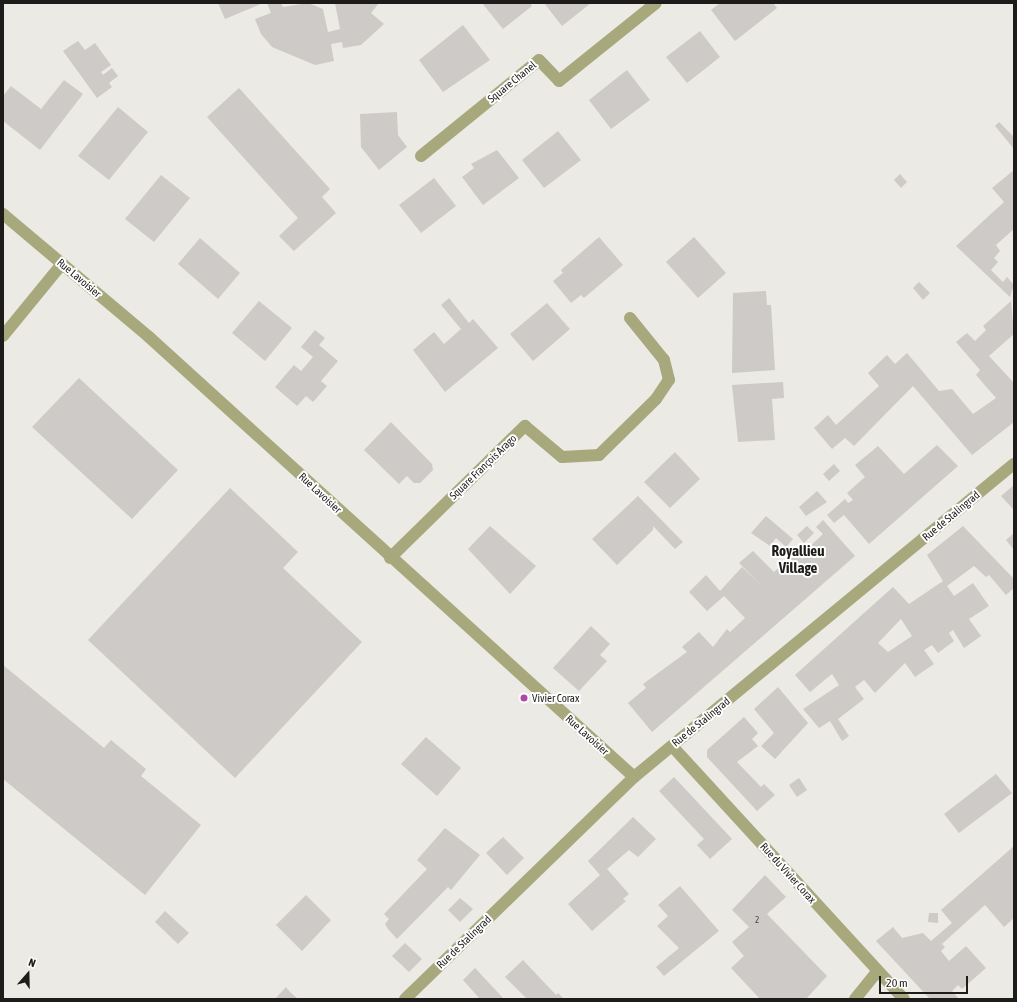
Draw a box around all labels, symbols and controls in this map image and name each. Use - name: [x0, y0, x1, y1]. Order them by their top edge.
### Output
- street label: Square Chanel: [485, 58, 539, 106]
- street label: Rue Lavoisier: [54, 256, 104, 300]
- street label: Square François Arago: [447, 432, 519, 502]
- street label: Rue Lavoisier: [296, 470, 344, 516]
- street label: Rue de Stalingrad: [920, 488, 982, 544]
- district label: Royallieu Village: [772, 541, 824, 576]
- place label: Vivier Corax: [532, 691, 579, 705]
- marker: Vivier Corax: [519, 693, 529, 703]
- street label: Rue de Stalingrad: [669, 695, 733, 749]
- street label: Rue Lavoisier: [563, 712, 611, 758]
- street label: Rue du Vivier Corax: [757, 840, 819, 906]
- street label: Rue de Stalingrad: [434, 913, 494, 971]
- house number: 2: [755, 915, 759, 925]
- north arrow: [8, 954, 48, 994]
- text: N: [27, 956, 37, 969]
- scale bar: [881, 968, 970, 994]
- text: 20 m: [886, 976, 908, 990]

